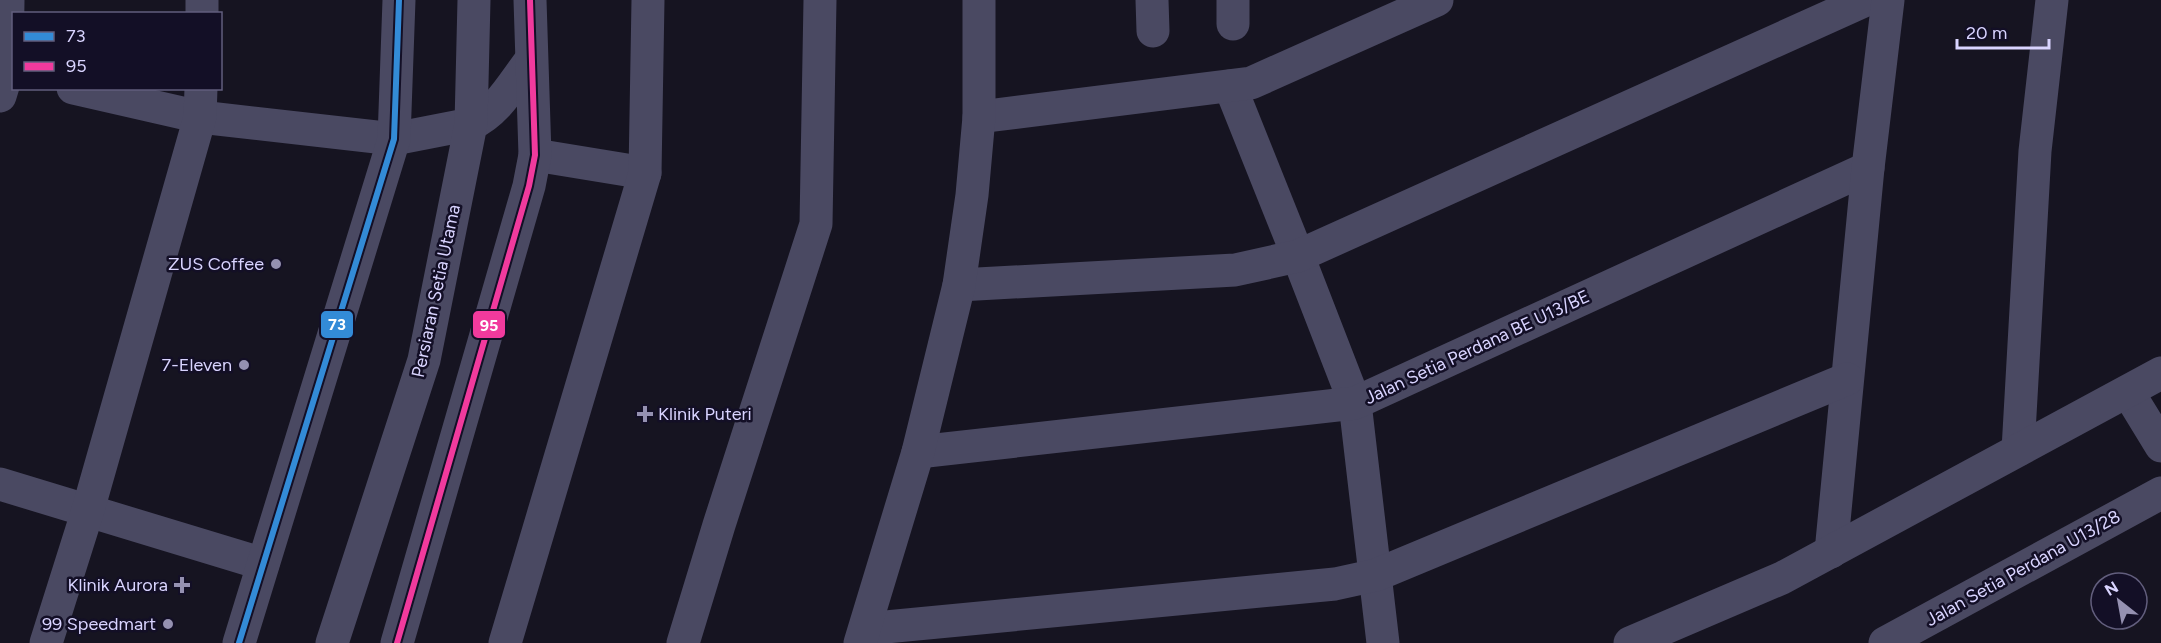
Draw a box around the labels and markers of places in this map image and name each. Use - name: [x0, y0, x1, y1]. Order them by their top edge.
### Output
- place label: ZUS Coffee: [168, 253, 264, 275]
- marker: ZUS Coffee: [269, 257, 283, 271]
- place label: 7-Eleven: [162, 354, 232, 376]
- marker: 7-Eleven: [237, 358, 251, 372]
- place label: Klinik Puteri: [658, 403, 752, 425]
- marker: Klinik Puteri: [636, 405, 654, 423]
- place label: Klinik Aurora: [67, 574, 168, 596]
- marker: Klinik Aurora: [173, 576, 191, 594]
- place label: 99 Speedmart: [42, 613, 156, 635]
- marker: 99 Speedmart: [161, 617, 175, 631]

